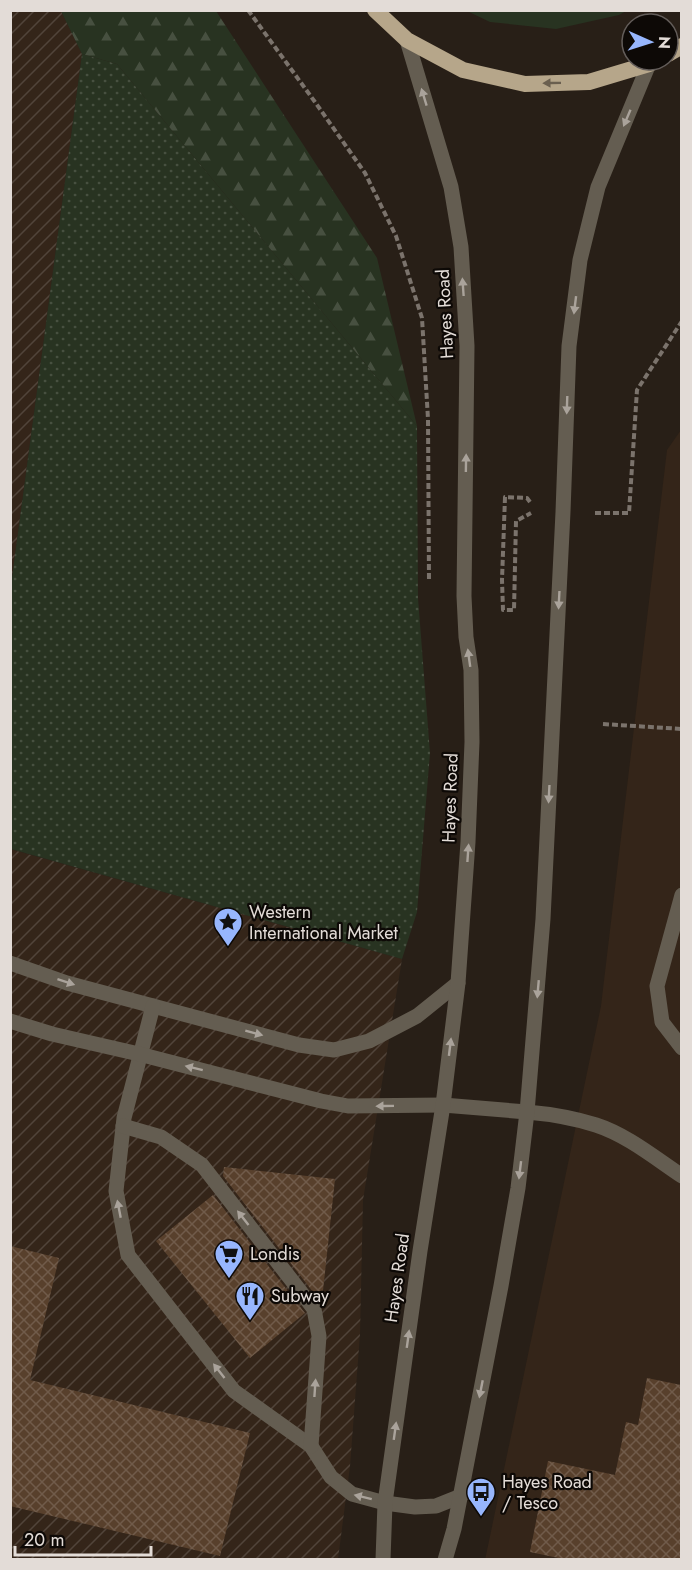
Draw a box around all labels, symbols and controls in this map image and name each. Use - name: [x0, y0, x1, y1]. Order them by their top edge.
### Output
- north arrow: [620, 12, 680, 72]
- text: N: [653, 36, 676, 50]
- one-way arrow: [542, 78, 561, 88]
- one-way arrow: [419, 88, 428, 106]
- one-way arrow: [622, 109, 631, 127]
- street label: Hayes Road: [430, 268, 460, 360]
- one-way arrow: [459, 278, 468, 297]
- one-way arrow: [570, 295, 579, 314]
- one-way arrow: [563, 395, 572, 414]
- one-way arrow: [461, 454, 470, 473]
- one-way arrow: [554, 590, 563, 609]
- one-way arrow: [464, 648, 474, 667]
- street label: Hayes Road: [435, 753, 465, 843]
- one-way arrow: [545, 785, 554, 804]
- one-way arrow: [463, 843, 472, 862]
- place label: Western International Market: [249, 899, 399, 946]
- place icon: Western International Market: [212, 906, 244, 948]
- one-way arrow: [57, 978, 75, 987]
- one-way arrow: [533, 980, 543, 999]
- one-way arrow: [245, 1029, 263, 1038]
- one-way arrow: [446, 1037, 455, 1056]
- one-way arrow: [185, 1063, 204, 1073]
- one-way arrow: [375, 1101, 394, 1110]
- one-way arrow: [515, 1160, 525, 1179]
- one-way arrow: [114, 1199, 123, 1218]
- one-way arrow: [237, 1210, 249, 1226]
- street label: Hayes Road: [378, 1232, 416, 1324]
- supermarket icon: Londis: [213, 1238, 245, 1280]
- place label: Londis: [250, 1241, 300, 1267]
- restaurant icon: Subway: [234, 1280, 266, 1322]
- place label: Subway: [271, 1283, 329, 1309]
- one-way arrow: [403, 1329, 413, 1348]
- one-way arrow: [213, 1364, 225, 1379]
- one-way arrow: [310, 1378, 320, 1397]
- one-way arrow: [476, 1379, 485, 1398]
- one-way arrow: [391, 1421, 400, 1440]
- place label: Hayes Road / Tesco: [502, 1469, 592, 1516]
- bus stop icon: Hayes Road / Tesco: [465, 1476, 497, 1518]
- one-way arrow: [354, 1492, 372, 1502]
- scale bar: [15, 1519, 152, 1557]
- text: 20 m: [24, 1527, 64, 1553]

